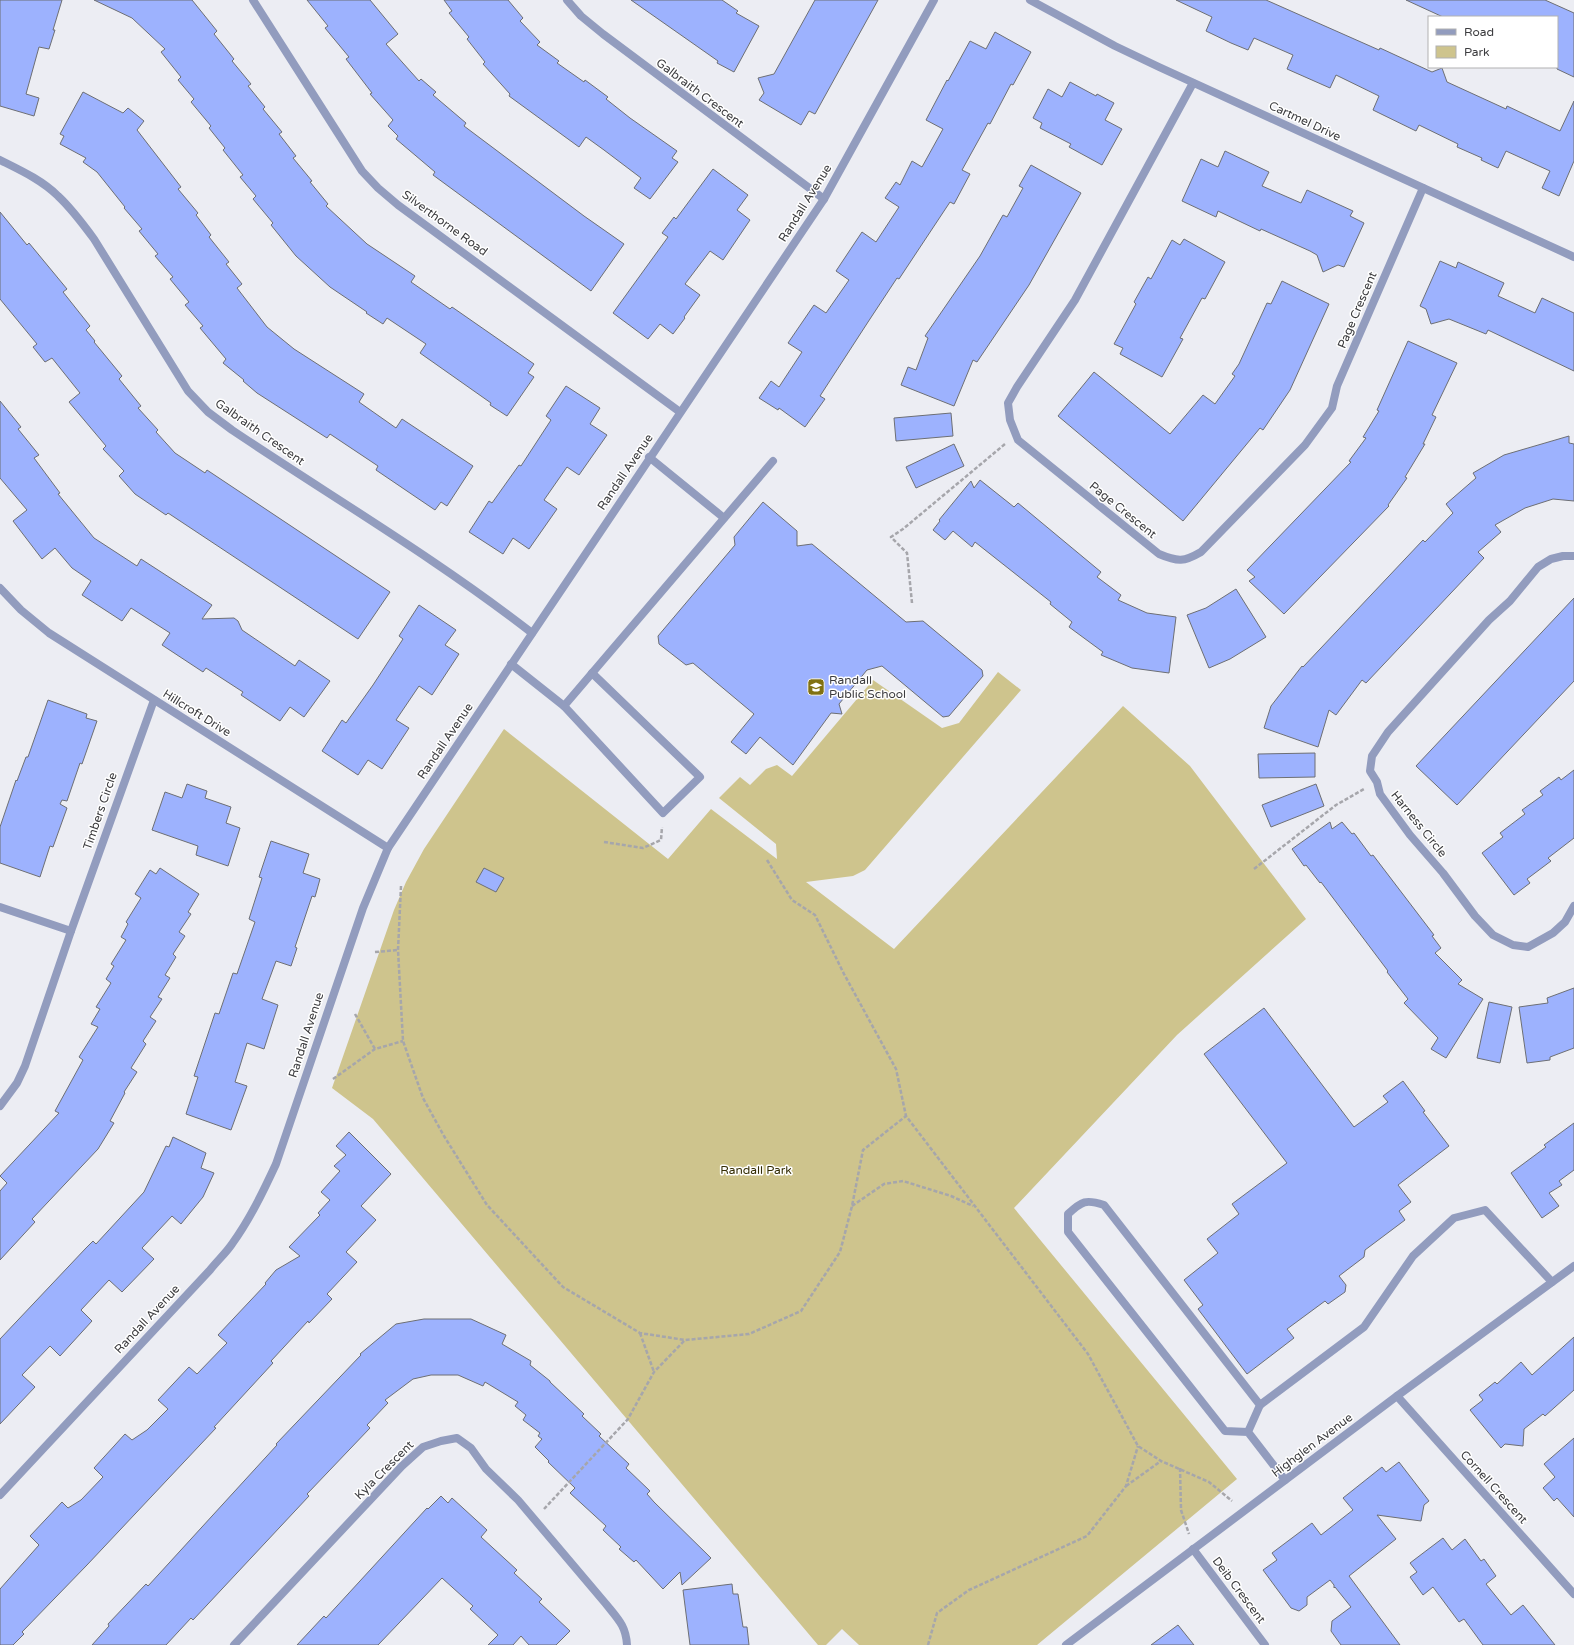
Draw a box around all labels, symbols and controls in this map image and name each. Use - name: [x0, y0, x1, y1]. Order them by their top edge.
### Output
- legend: [1428, 16, 1558, 68]
- text: Road: [1464, 25, 1494, 39]
- text: Park: [1464, 45, 1490, 59]
- street label: Galbraith Crescent: [654, 56, 747, 131]
- street label: Cartmel Drive: [1267, 98, 1343, 144]
- street label: Randall Avenue: [775, 161, 835, 244]
- street label: Silverthorne Road: [400, 187, 490, 259]
- street label: Page Crescent: [1335, 269, 1380, 351]
- street label: Galbraith Crescent: [213, 396, 308, 468]
- street label: Randall Avenue: [594, 431, 656, 513]
- street label: Page Crescent: [1087, 479, 1160, 542]
- place label: Randall Public School: [829, 673, 906, 701]
- school or university icon: Randall Public School: [806, 677, 826, 697]
- street label: Hillcroft Drive: [160, 686, 234, 740]
- street label: Randall Avenue: [414, 700, 476, 782]
- street label: Timbers Circle: [80, 770, 120, 852]
- street label: Harness Circle: [1388, 788, 1450, 860]
- street label: Randall Avenue: [286, 990, 326, 1079]
- park label: Randall Park: [720, 1163, 792, 1177]
- street label: Randall Avenue: [112, 1282, 183, 1356]
- street label: Highglen Avenue: [1269, 1410, 1355, 1480]
- street label: Kyla Crescent: [352, 1437, 417, 1502]
- street label: Cornell Crescent: [1458, 1448, 1531, 1527]
- street label: Deib Crescent: [1210, 1554, 1269, 1626]

